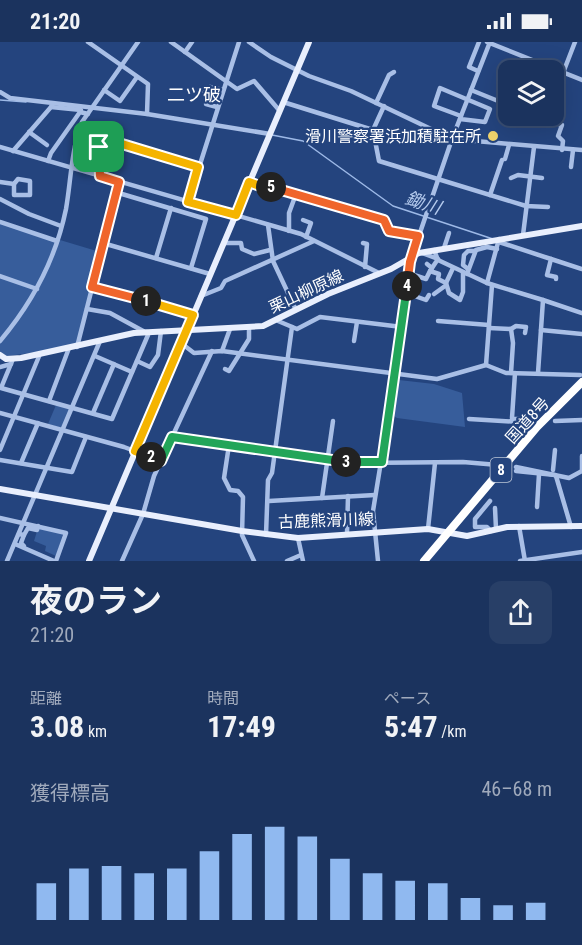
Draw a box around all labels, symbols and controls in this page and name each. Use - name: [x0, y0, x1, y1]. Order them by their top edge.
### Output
- text: 21:20: [30, 9, 81, 34]
- map controls: [498, 60, 564, 126]
- button: layers: [498, 60, 564, 126]
- district label: 二ツ破: [167, 84, 221, 105]
- pin: [73, 121, 124, 172]
- place label: 滑川警察署浜加積駐在所: [305, 127, 481, 146]
- marker: 滑川警察署浜加積駐在所: [486, 129, 500, 143]
- icon: arrive: [82, 130, 115, 163]
- pin: 5: [256, 172, 286, 202]
- text: 5: [267, 177, 275, 196]
- water label: 鋤川: [403, 187, 445, 219]
- street label: 栗山柳原線: [266, 266, 346, 317]
- pin: 4: [392, 271, 422, 301]
- text: 4: [403, 276, 411, 295]
- pin: 1: [131, 286, 161, 316]
- text: 1: [142, 291, 150, 310]
- street label: 国道8号: [502, 393, 553, 447]
- pin: 2: [136, 442, 166, 472]
- text: 2: [147, 447, 155, 466]
- pin: 3: [331, 447, 361, 477]
- text: 3: [342, 452, 350, 471]
- road number: 8: [490, 458, 512, 482]
- street label: 古鹿熊滑川線: [278, 509, 374, 532]
- text: 夜のラン: [30, 581, 162, 620]
- button: share: [489, 581, 552, 644]
- text: 21:20: [30, 623, 74, 647]
- text: 距離: [30, 689, 62, 708]
- text: 時間: [207, 689, 239, 708]
- text: ペース: [384, 689, 431, 708]
- text: 3.08: [30, 709, 84, 744]
- text: 17:49: [207, 709, 276, 744]
- text: 5:47: [384, 709, 438, 744]
- text: km: [84, 722, 107, 741]
- text: /km: [438, 722, 467, 741]
- text: 46–68 m: [481, 777, 552, 801]
- text: 獲得標高: [30, 781, 110, 805]

